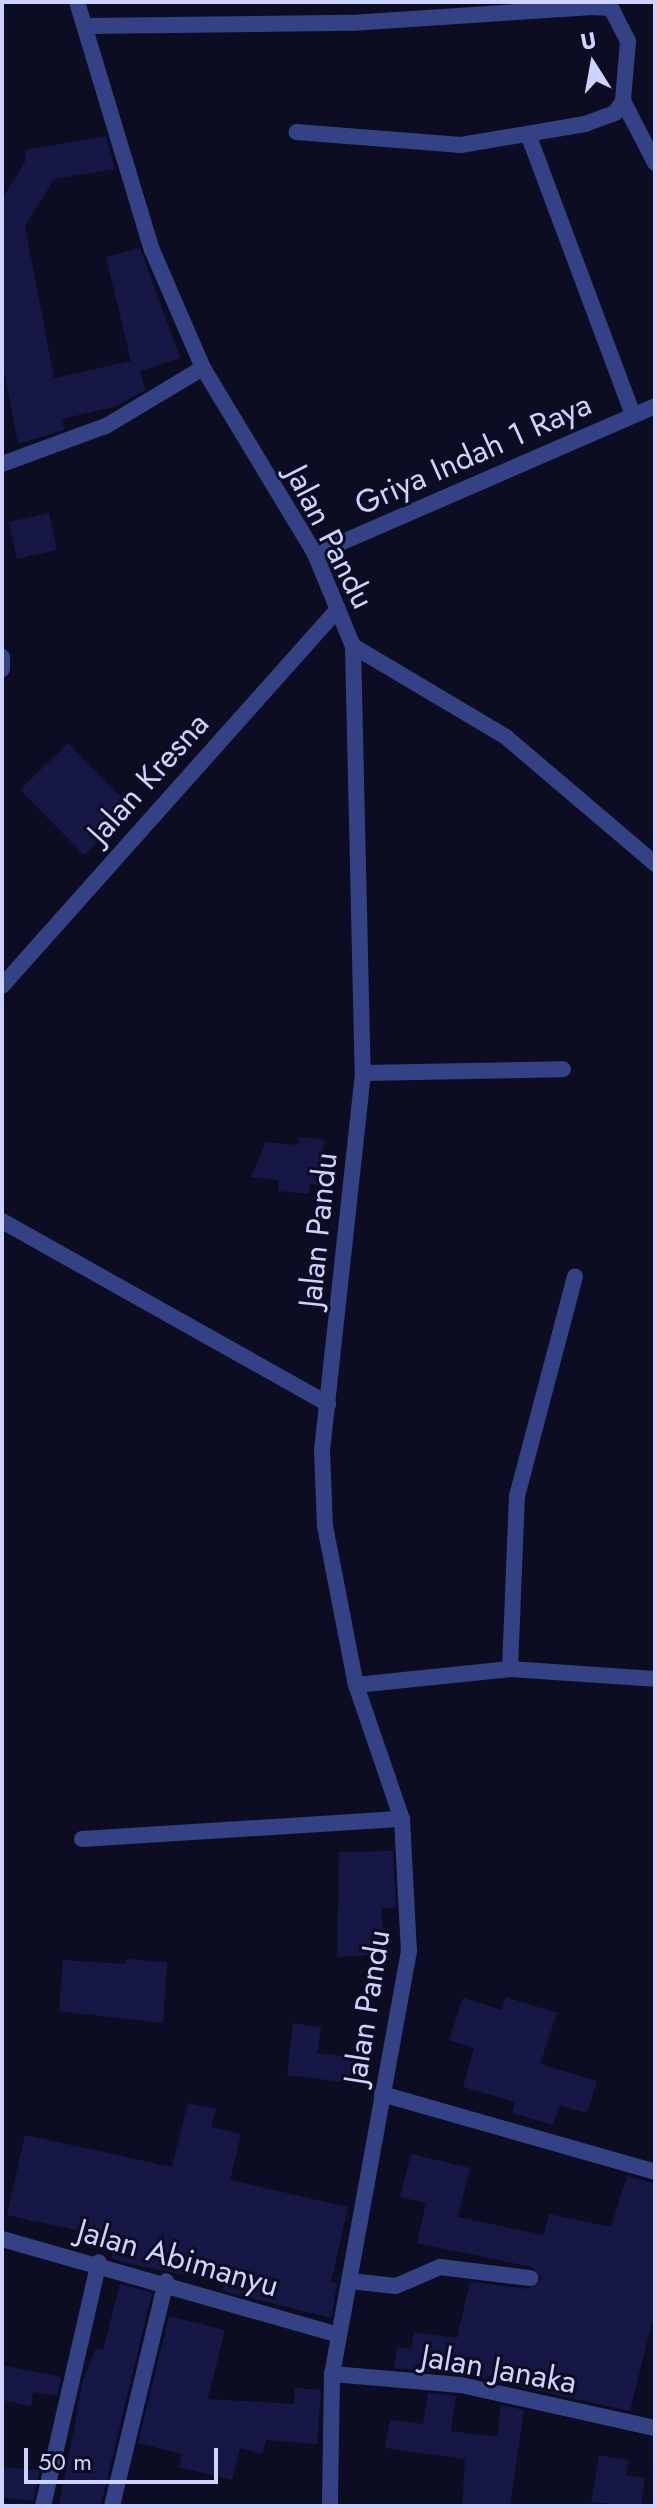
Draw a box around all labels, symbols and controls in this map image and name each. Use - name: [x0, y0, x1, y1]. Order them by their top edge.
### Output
- text: U: [578, 23, 599, 58]
- north arrow: [553, 24, 633, 104]
- street label: Griya Indah 1 Raya: [349, 385, 597, 523]
- street label: Jalan Pandu: [277, 459, 383, 615]
- street label: Jalan Kresna: [79, 705, 217, 851]
- street label: Jalan Pandu: [291, 1150, 345, 1310]
- street label: Jalan Pandu: [336, 1927, 398, 2087]
- street label: Jalan Abimanyu: [73, 2211, 283, 2305]
- street label: Jalan Janaka: [418, 2336, 580, 2402]
- scale bar: [28, 2432, 222, 2482]
- text: 50 m: [38, 2444, 92, 2479]

